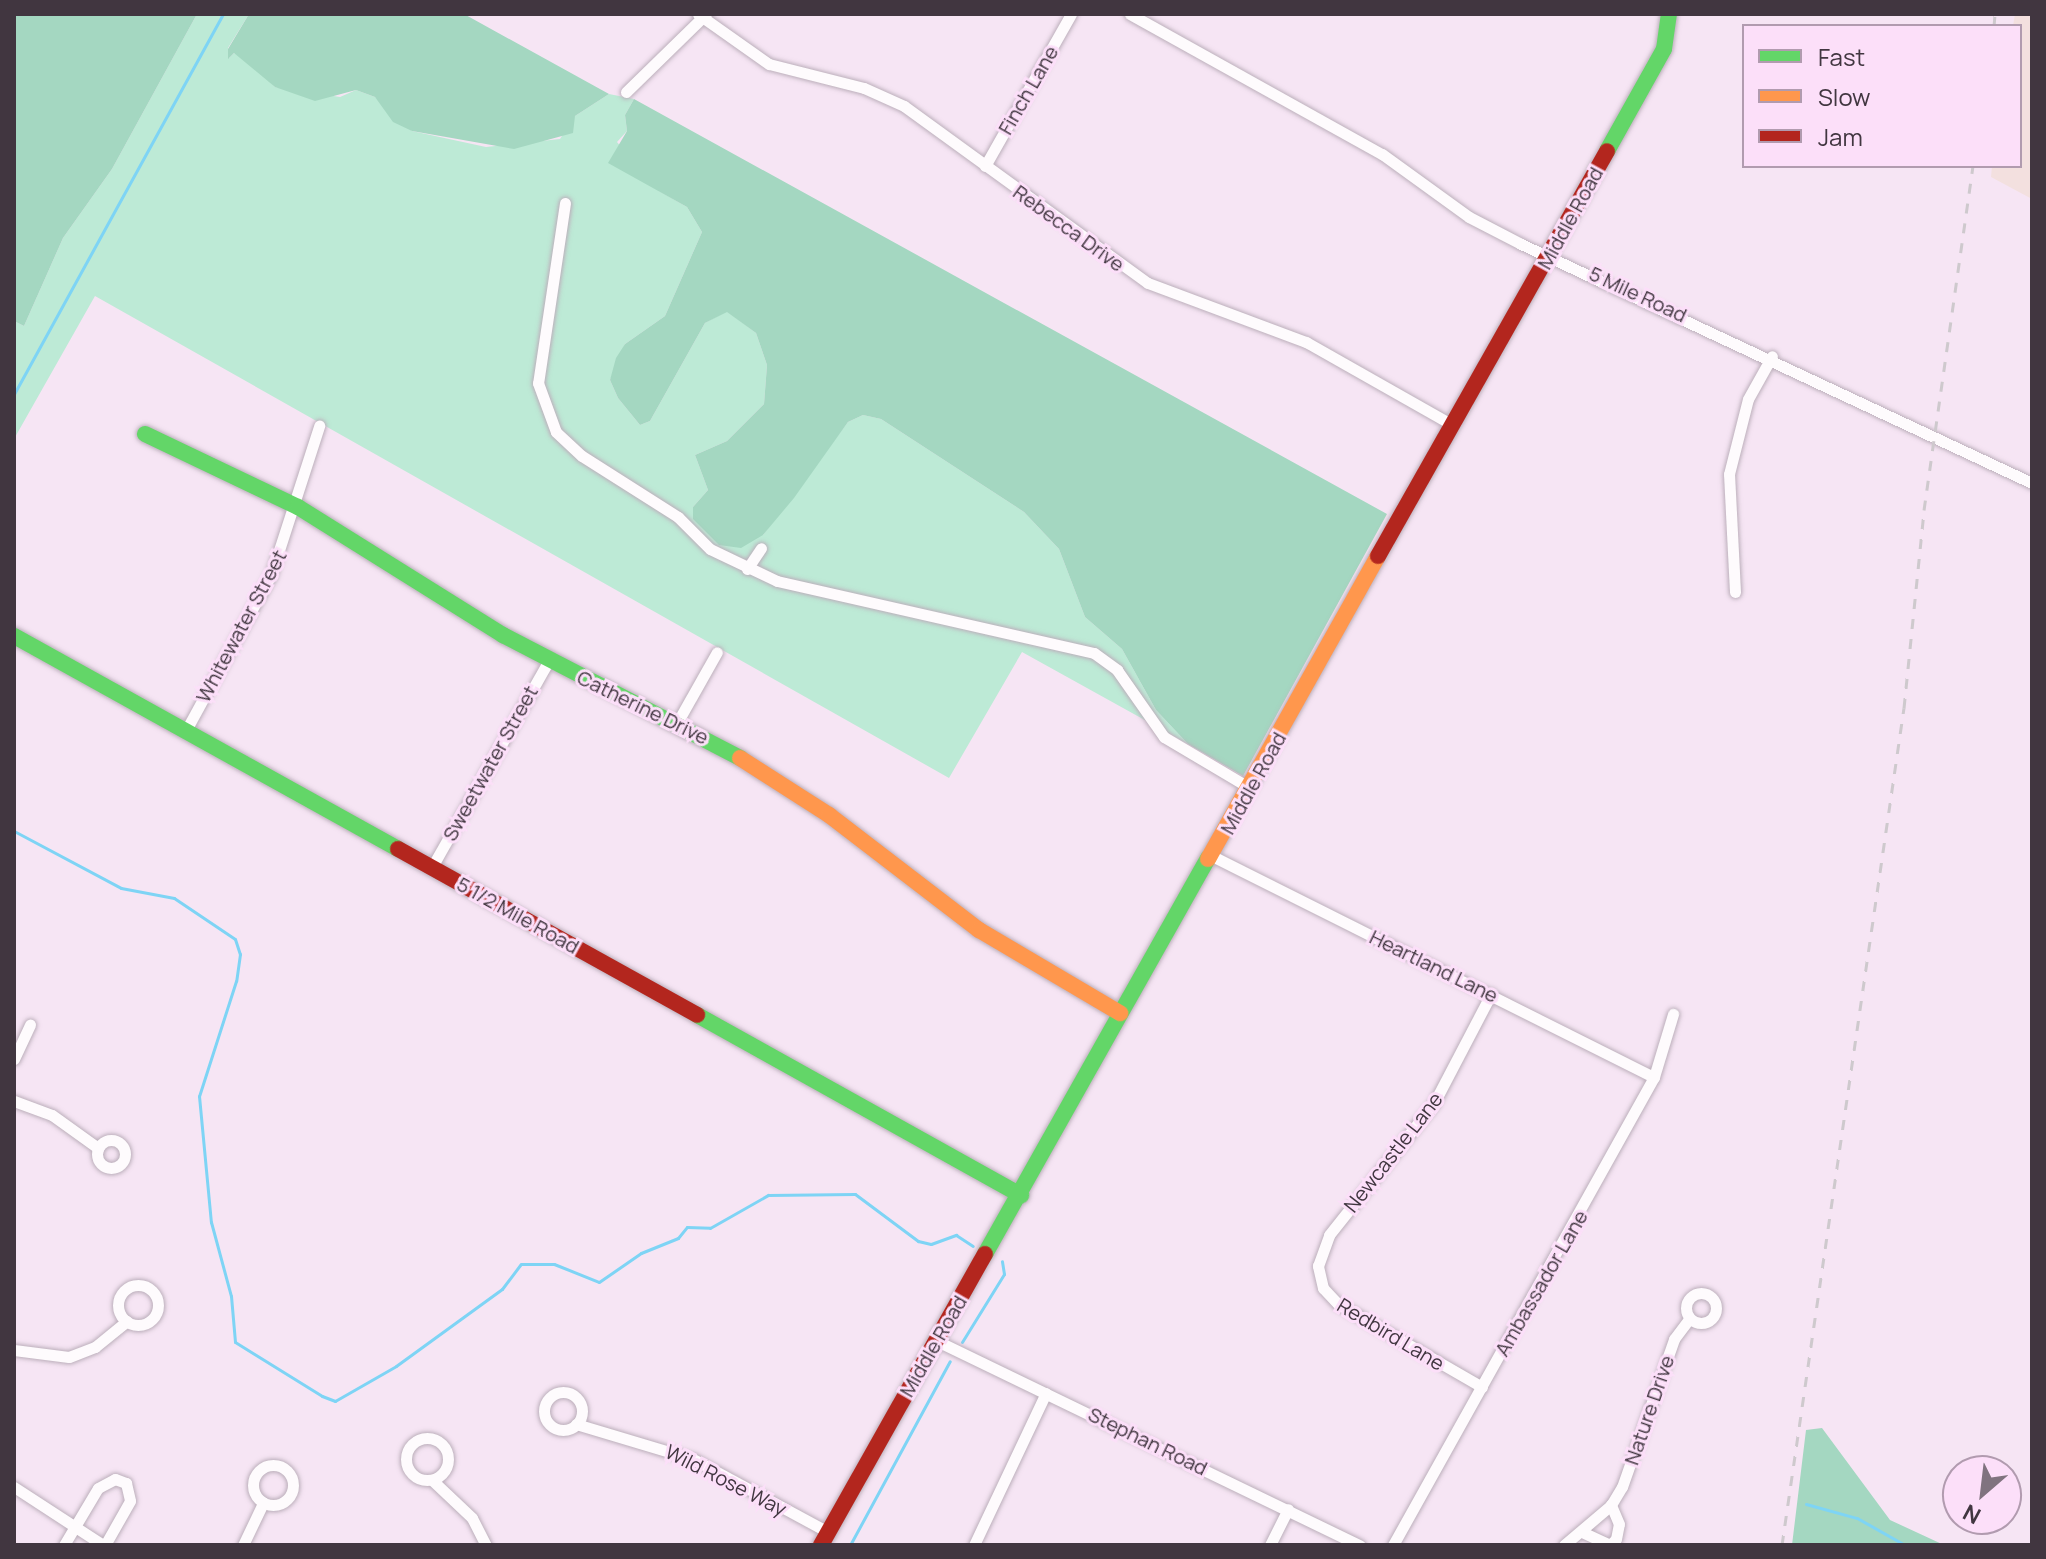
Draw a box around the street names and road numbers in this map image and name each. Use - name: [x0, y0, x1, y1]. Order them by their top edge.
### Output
- street label: Finch Lane: [993, 41, 1063, 139]
- street label: Middle Road: [1532, 163, 1608, 273]
- street label: Rebecca Drive: [1009, 180, 1129, 276]
- street label: 5 Mile Road: [1585, 261, 1691, 327]
- street label: Whitewater Street: [191, 546, 291, 706]
- street label: Catherine Drive: [573, 665, 713, 749]
- street label: Sweetwater Street: [437, 681, 543, 845]
- street label: Middle Road: [1215, 728, 1291, 838]
- street label: 5 1/2 Mile Road: [453, 872, 583, 958]
- street label: Heartland Lane: [1366, 925, 1502, 1007]
- street label: Newcastle Lane: [1339, 1087, 1447, 1217]
- street label: Ambassador Lane: [1490, 1206, 1592, 1360]
- street label: Middle Road: [894, 1291, 972, 1401]
- street label: Redbird Lane: [1333, 1293, 1449, 1375]
- street label: Nature Drive: [1619, 1352, 1679, 1468]
- street label: Stephan Road: [1085, 1402, 1211, 1480]
- street label: Wild Rose Way: [661, 1439, 791, 1521]

